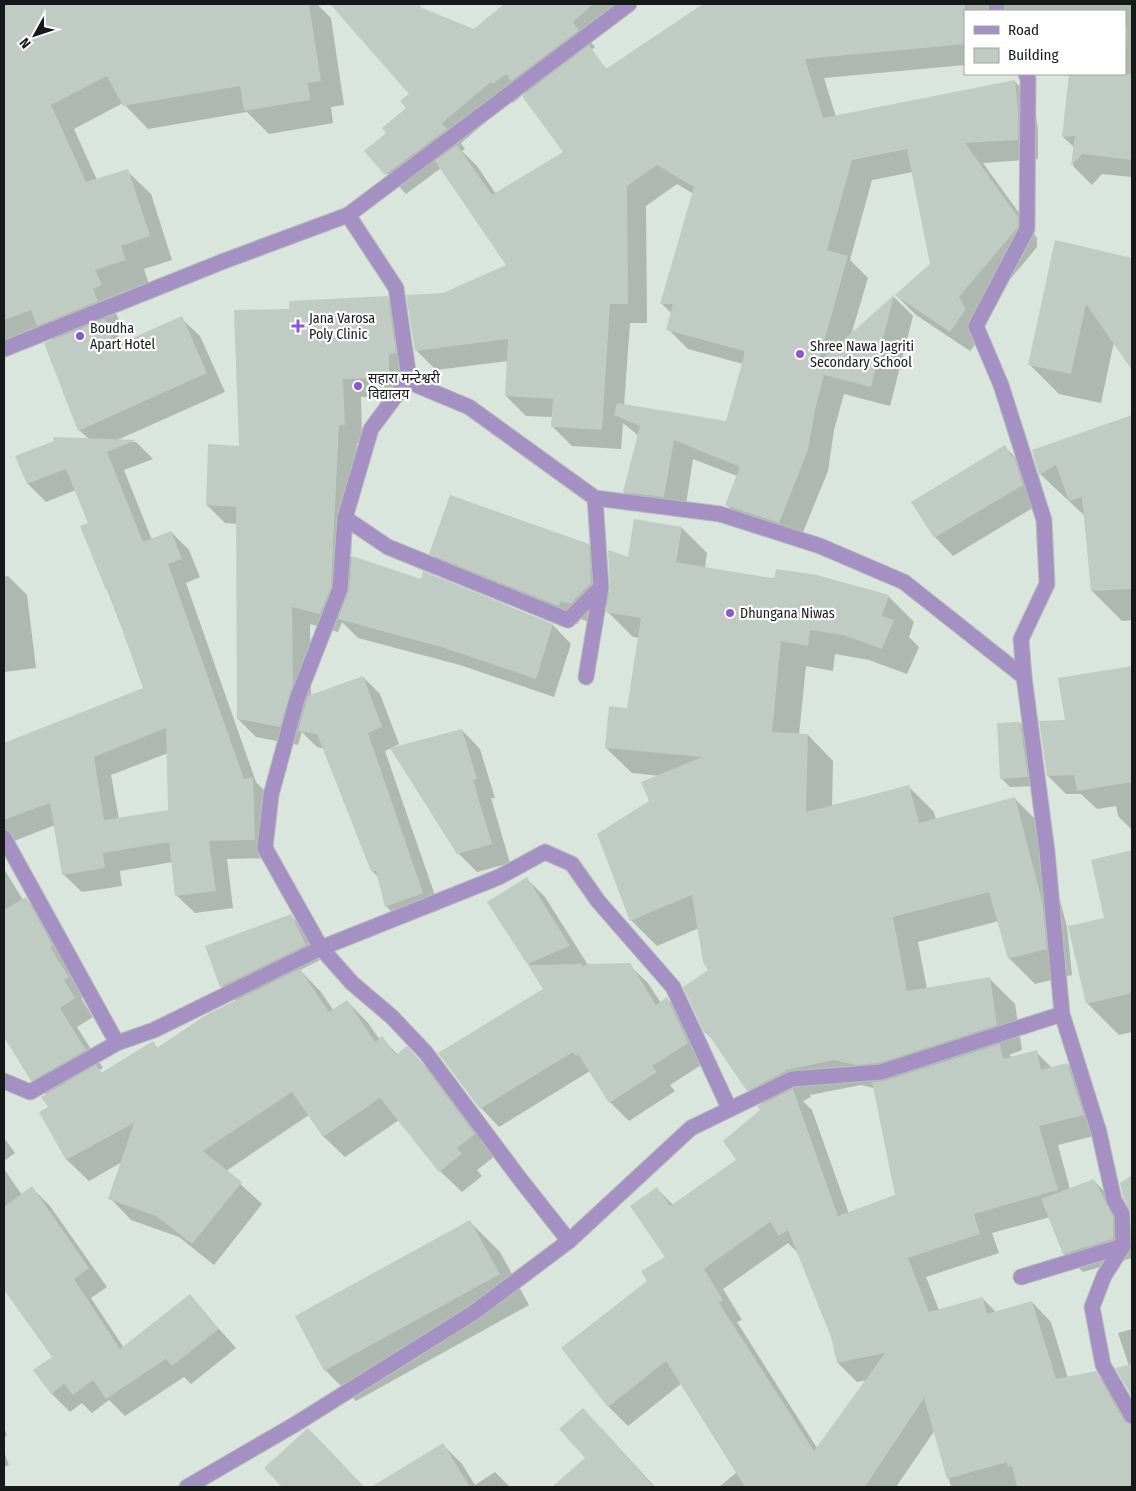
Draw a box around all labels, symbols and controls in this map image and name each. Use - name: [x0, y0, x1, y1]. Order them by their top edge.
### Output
- north arrow: [10, 10, 60, 60]
- legend: [964, 10, 1126, 75]
- text: Road: [1008, 21, 1039, 39]
- text: N: [16, 34, 35, 52]
- text: Building: [1008, 46, 1059, 64]
- place label: Jana Varosa Poly Clinic: [309, 310, 375, 343]
- marker: Jana Varosa Poly Clinic: [291, 319, 305, 333]
- place label: Boudha Apart Hotel: [90, 320, 155, 353]
- marker: Boudha Apart Hotel: [74, 330, 86, 342]
- place label: Shree Nawa Jagriti Secondary School: [810, 338, 914, 371]
- marker: Shree Nawa Jagriti Secondary School: [794, 348, 806, 360]
- place label: सहारा मन्टेश्वरी विद्यालय: [368, 369, 440, 403]
- marker: सहारा मन्टेश्वरी विद्यालय: [352, 380, 364, 392]
- place label: Dhungana Niwas: [740, 605, 835, 622]
- marker: Dhungana Niwas: [724, 607, 736, 619]

